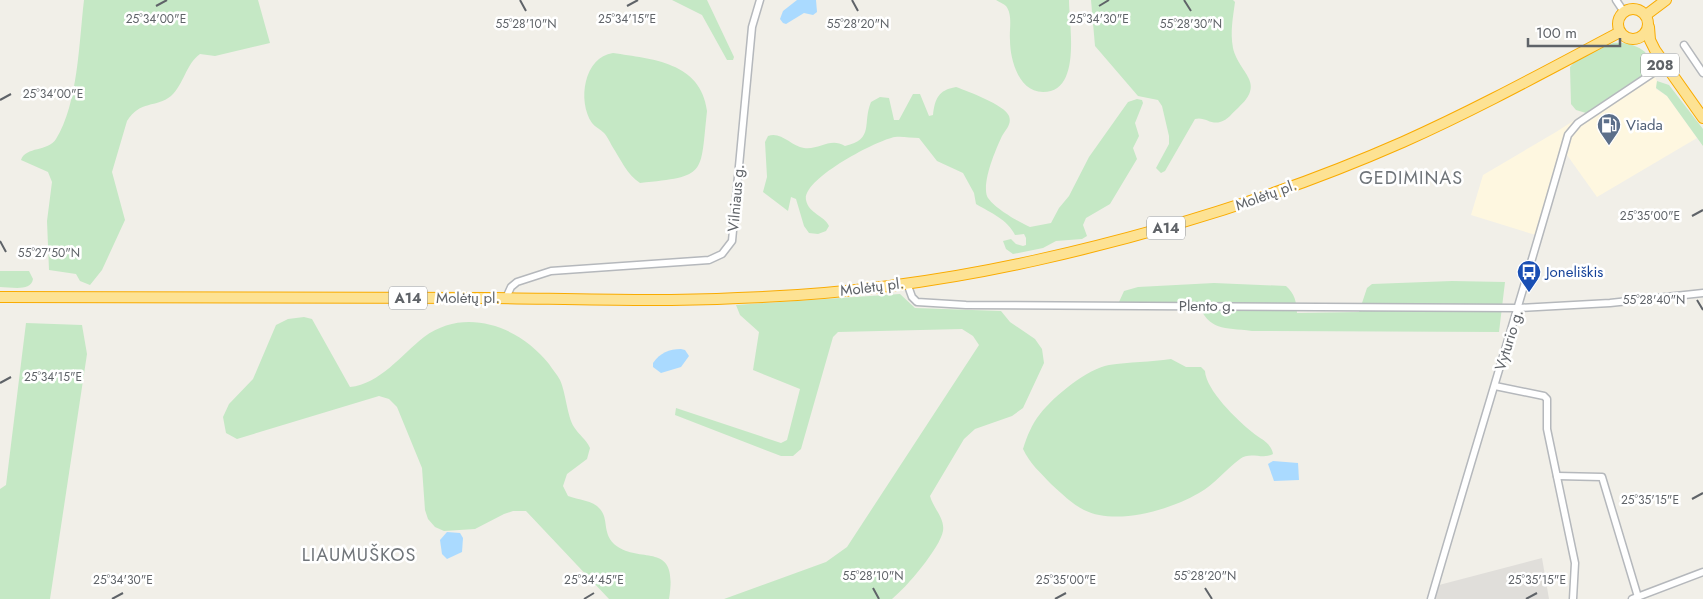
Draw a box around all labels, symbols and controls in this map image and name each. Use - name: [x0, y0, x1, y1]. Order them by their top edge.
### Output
- text: 25°34'00"E: [126, 10, 186, 28]
- text: 25°34'15"E: [598, 10, 656, 28]
- text: 25°34'30"E: [1069, 10, 1129, 28]
- text: 55°28'10"N: [495, 15, 557, 33]
- text: 55°28'20"N: [827, 15, 889, 33]
- text: 55°28'30"N: [1160, 15, 1222, 33]
- scale bar: [1528, 15, 1620, 47]
- text: 100 m: [1536, 22, 1577, 44]
- road number: 208: [1641, 54, 1679, 76]
- text: 25°34'00"E: [23, 85, 83, 103]
- fuel station icon: Viada: [1596, 112, 1622, 146]
- place label: Viada: [1626, 114, 1663, 136]
- street label: Vilniaus g.: [722, 163, 750, 233]
- district label: GEDIMINAS: [1359, 165, 1463, 191]
- street label: Molėtų pl.: [1232, 174, 1300, 216]
- text: 25°35'00"E: [1620, 207, 1680, 225]
- road number: A14: [1147, 217, 1185, 240]
- text: 55°27'50"N: [18, 244, 80, 262]
- bus stop icon: Joneliškis: [1516, 259, 1542, 293]
- place label: Joneliškis: [1544, 261, 1603, 283]
- street label: Molėtų pl.: [839, 272, 905, 302]
- road number: A14: [389, 286, 427, 310]
- street label: Molėtų pl.: [436, 287, 500, 309]
- text: 55°28'40"N: [1623, 291, 1685, 309]
- street label: Plento g.: [1179, 295, 1235, 317]
- street label: Vyturio g.: [1489, 307, 1529, 373]
- text: 25°34'15"E: [24, 368, 82, 386]
- text: 25°35'15"E: [1621, 491, 1679, 509]
- district label: LIAUMUŠKOS: [302, 542, 416, 568]
- text: 55°28'10"N: [842, 567, 904, 585]
- text: 55°28'20"N: [1174, 567, 1236, 585]
- text: 25°34'30"E: [93, 571, 153, 589]
- text: 25°34'45"E: [564, 571, 624, 589]
- text: 25°35'00"E: [1036, 571, 1096, 589]
- text: 25°35'15"E: [1508, 571, 1566, 589]

